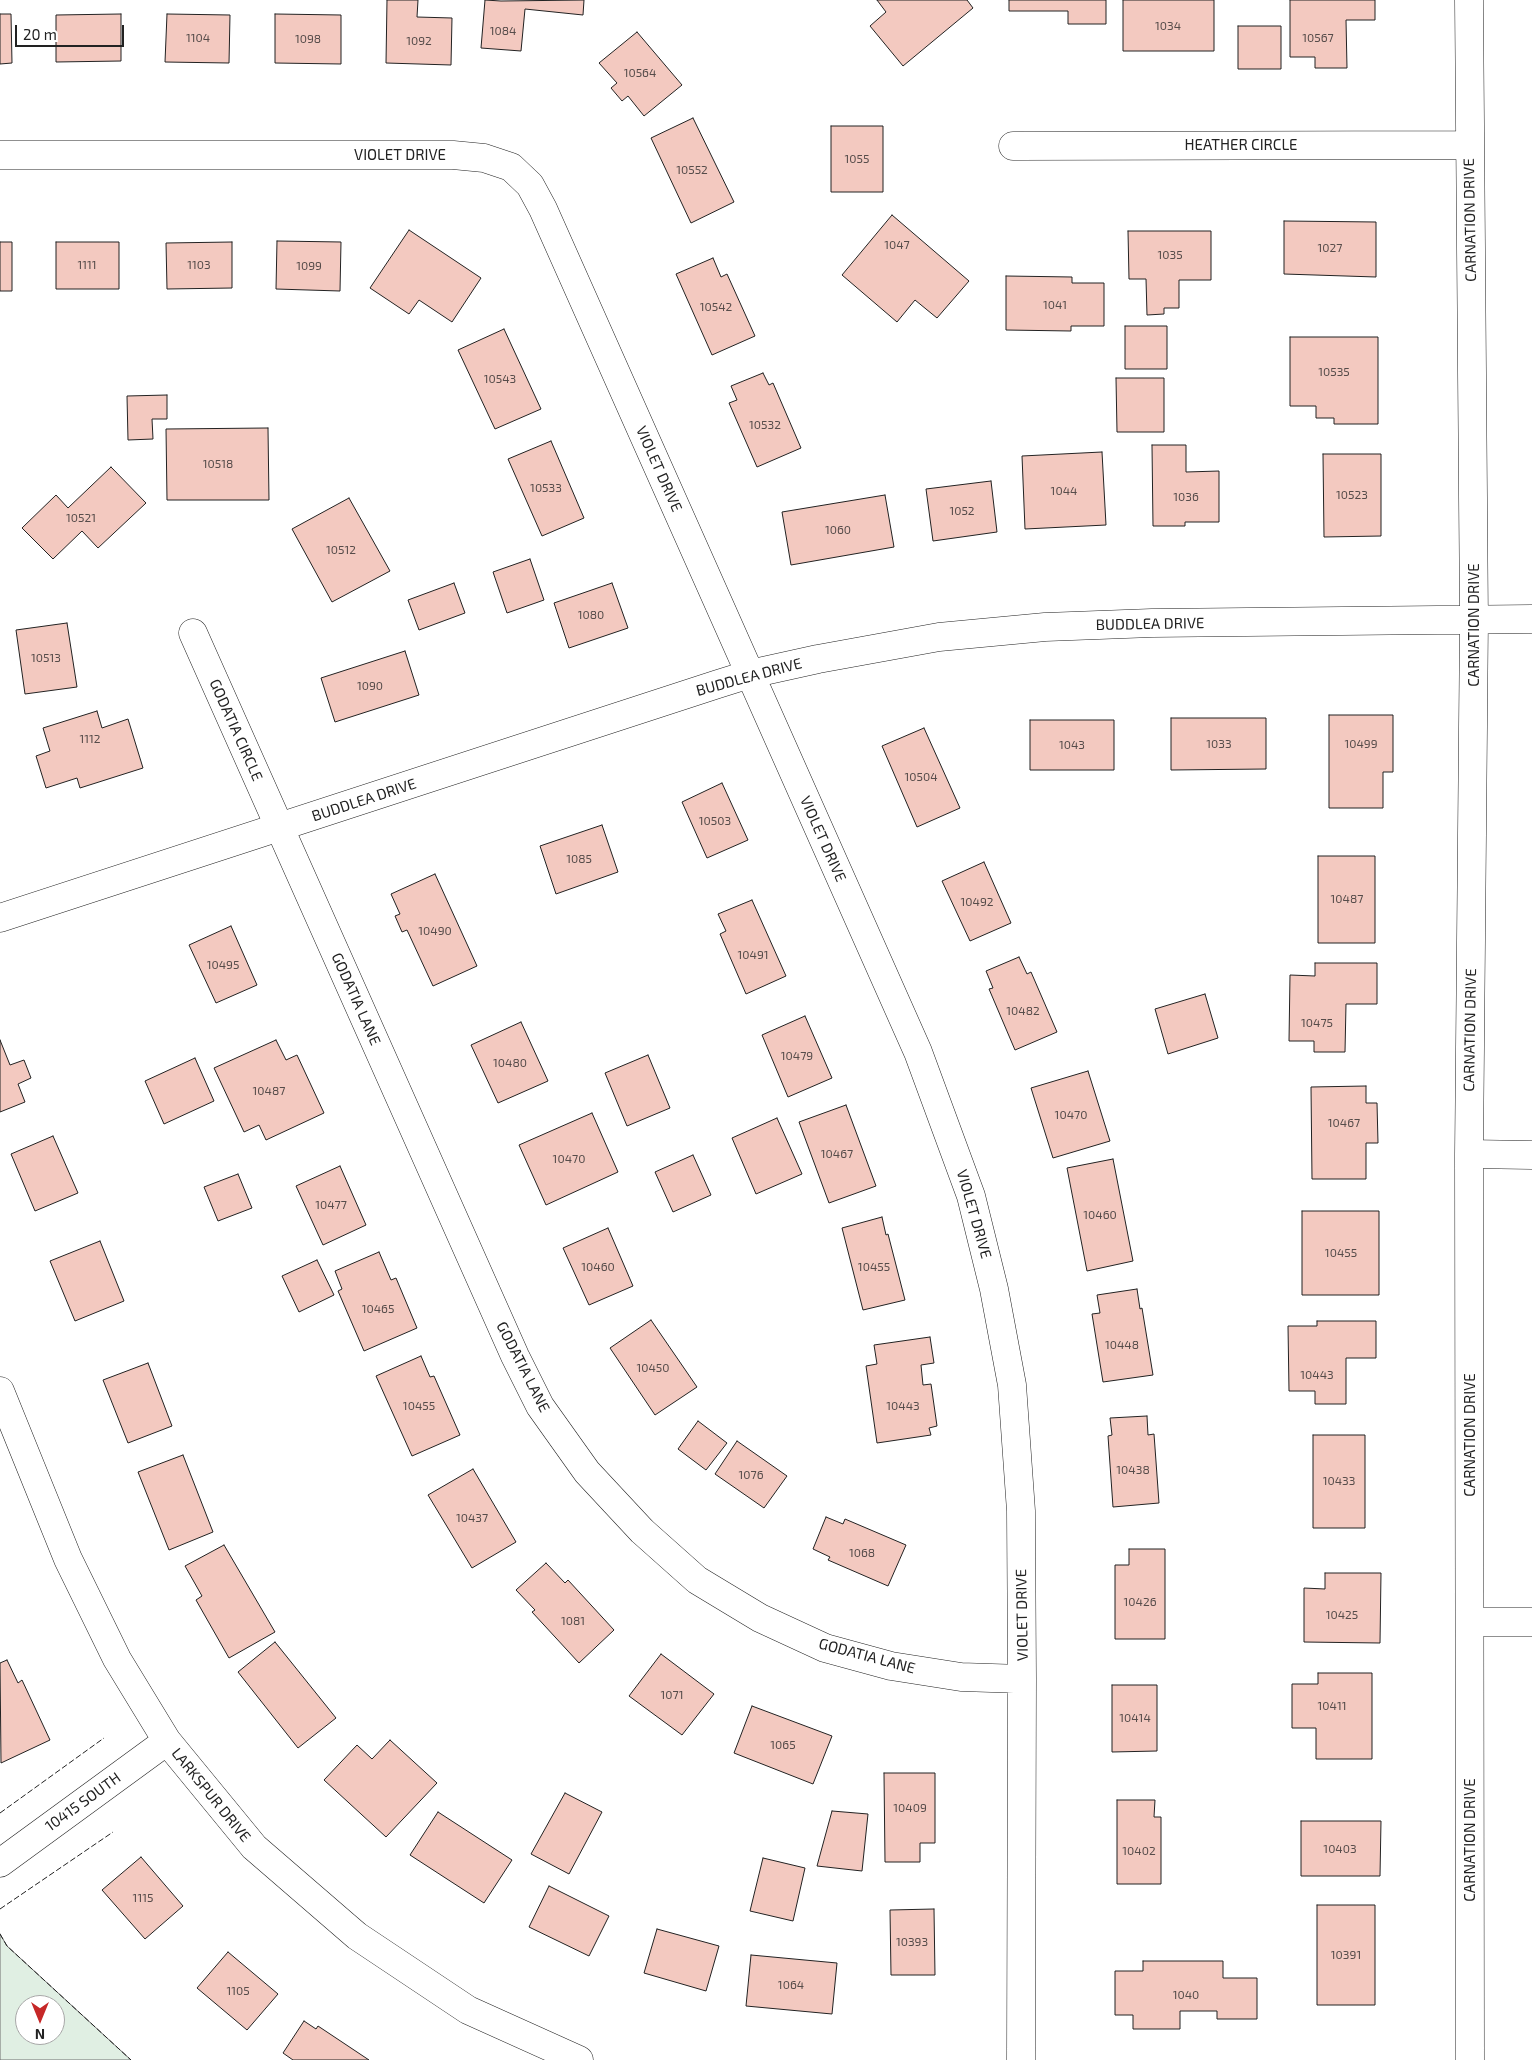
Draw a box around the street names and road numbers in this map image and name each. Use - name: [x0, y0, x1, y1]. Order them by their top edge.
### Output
- street label: HEATHER CIRCLE: [1184, 136, 1298, 154]
- street label: VIOLET DRIVE: [354, 146, 446, 164]
- street label: CARNATION DRIVE: [1460, 158, 1480, 282]
- street label: VIOLET DRIVE: [632, 423, 686, 515]
- street label: CARNATION DRIVE: [1465, 563, 1483, 687]
- street label: BUDDLEA DRIVE: [1096, 614, 1204, 634]
- street label: BUDDLEA DRIVE: [694, 654, 804, 700]
- street label: GODATIA CIRCLE: [206, 676, 266, 784]
- street label: BUDDLEA DRIVE: [310, 775, 418, 825]
- street label: VIOLET DRIVE: [796, 793, 850, 885]
- street label: GODATIA LANE: [328, 950, 384, 1048]
- street label: CARNATION DRIVE: [1460, 968, 1480, 1092]
- street label: VIOLET DRIVE: [953, 1167, 995, 1261]
- street label: GODATIA LANE: [492, 1319, 554, 1415]
- street label: CARNATION DRIVE: [1461, 1373, 1479, 1497]
- street label: VIOLET DRIVE: [1012, 1569, 1032, 1661]
- street label: GODATIA LANE: [817, 1634, 917, 1678]
- street label: LARKSPUR DRIVE: [168, 1744, 254, 1846]
- street label: 10415 SOUTH: [42, 1769, 124, 1835]
- street label: CARNATION DRIVE: [1461, 1778, 1479, 1902]

